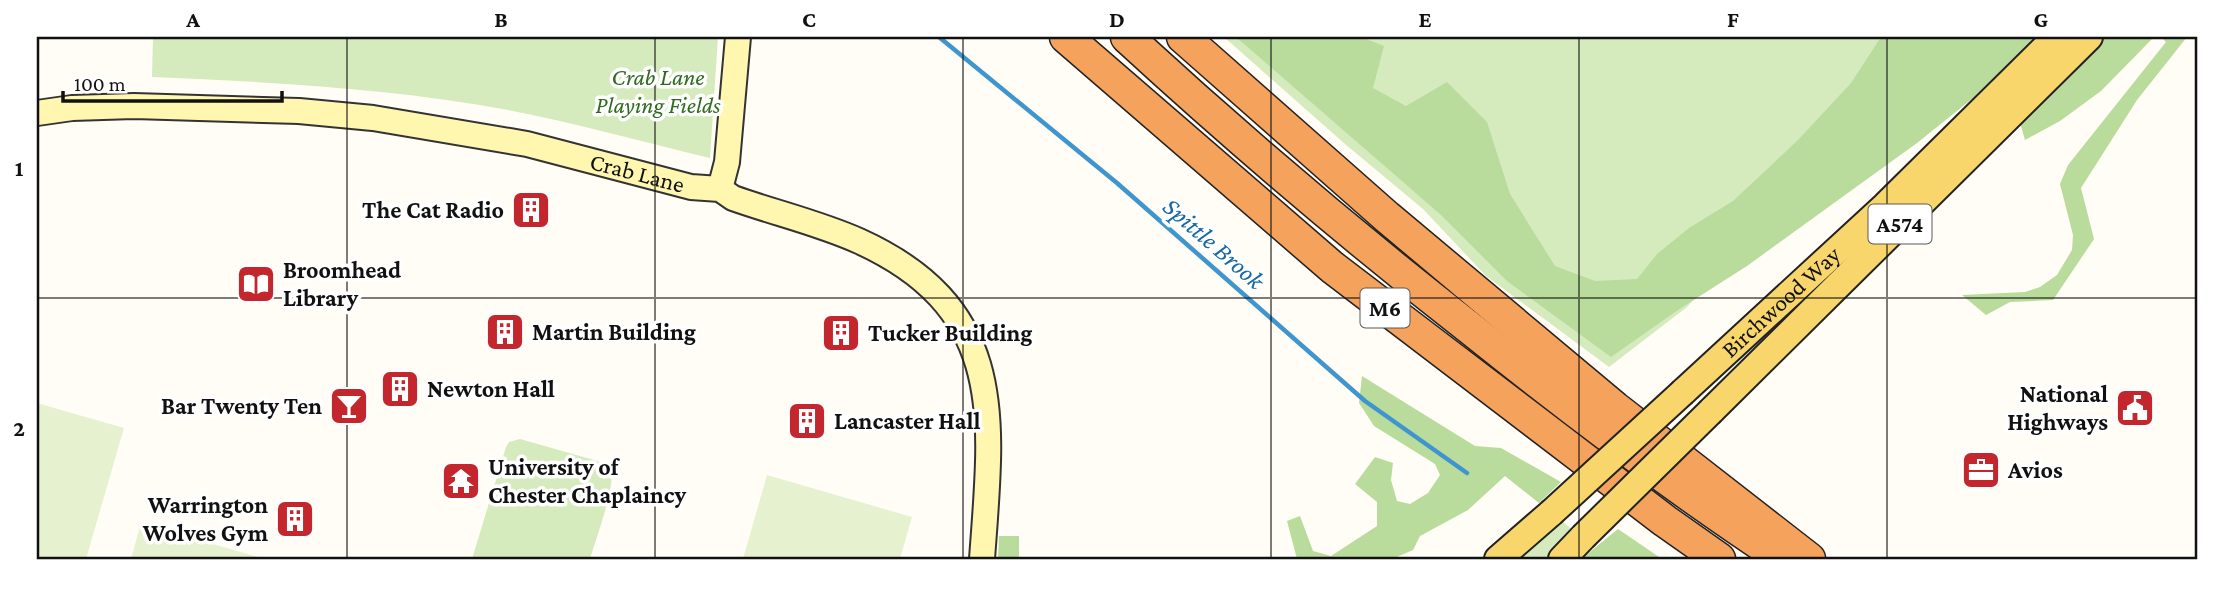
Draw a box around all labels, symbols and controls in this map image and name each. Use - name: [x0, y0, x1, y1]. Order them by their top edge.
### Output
- text: A: [185, 6, 200, 32]
- text: B: [494, 6, 508, 32]
- text: C: [802, 6, 816, 32]
- text: D: [1109, 6, 1125, 32]
- text: E: [1418, 6, 1432, 32]
- text: F: [1727, 6, 1739, 32]
- text: G: [2034, 6, 2049, 32]
- scale bar: [63, 60, 282, 104]
- park label: Crab Lane Playing Fields: [596, 63, 721, 118]
- text: 100 m: [74, 72, 126, 96]
- street label: Crab Lane: [587, 147, 688, 198]
- text: 1: [15, 155, 24, 181]
- building icon: The Cat Radio: [510, 189, 552, 231]
- water label: Spittle Brook: [1157, 192, 1271, 296]
- place label: The Cat Radio: [362, 196, 504, 223]
- road number: A574: [1868, 204, 1932, 244]
- street label: Birchwood Way: [1716, 240, 1846, 363]
- place label: Broomhead Library: [283, 256, 401, 311]
- library icon: Broomhead Library: [235, 263, 277, 305]
- road number: M6: [1360, 288, 1410, 328]
- building icon: Martin Building: [484, 311, 526, 353]
- building icon: Tucker Building: [820, 312, 862, 354]
- place label: Martin Building: [532, 318, 696, 345]
- place label: Tucker Building: [868, 319, 1032, 346]
- building icon: Newton Hall: [379, 368, 421, 410]
- place label: Newton Hall: [427, 375, 555, 402]
- place label: National Highways: [2007, 380, 2108, 435]
- bar icon: Bar Twenty Ten: [328, 385, 370, 427]
- public building icon: National Highways: [2114, 387, 2156, 429]
- place label: Bar Twenty Ten: [161, 392, 322, 419]
- building icon: Lancaster Hall: [786, 400, 828, 442]
- place label: Lancaster Hall: [834, 407, 981, 434]
- text: 2: [13, 415, 25, 441]
- office icon: Avios: [1960, 449, 2002, 491]
- place label: University of Chester Chaplaincy: [488, 453, 686, 508]
- place label: Avios: [2007, 456, 2063, 483]
- temple icon: University of Chester Chaplaincy: [440, 460, 482, 502]
- place label: Warrington Wolves Gym: [142, 491, 269, 546]
- building icon: Warrington Wolves Gym: [274, 498, 316, 540]

